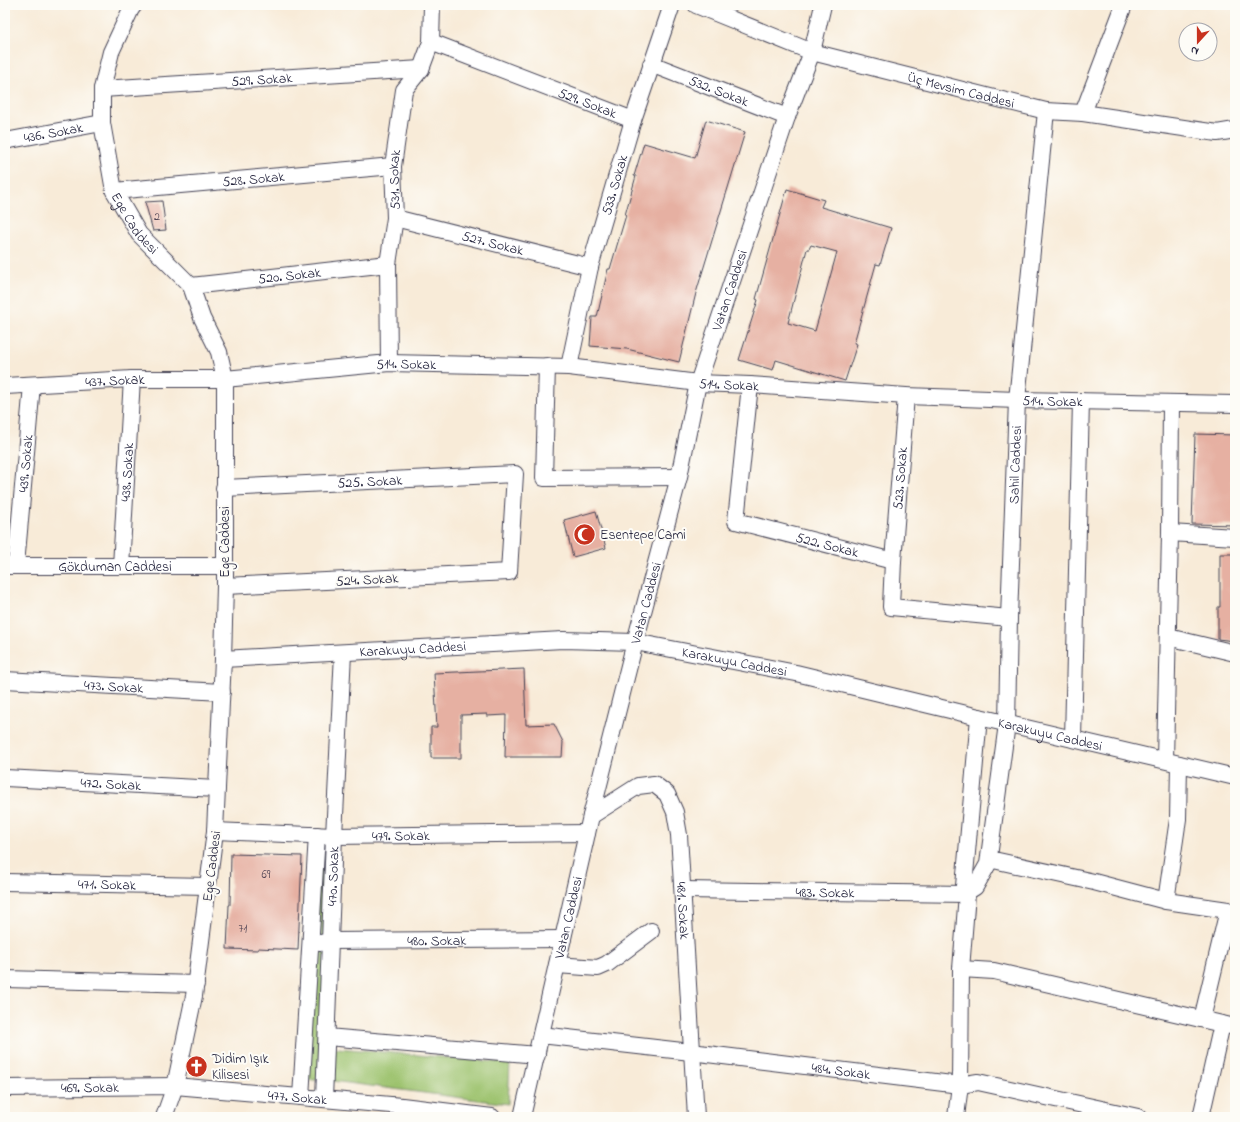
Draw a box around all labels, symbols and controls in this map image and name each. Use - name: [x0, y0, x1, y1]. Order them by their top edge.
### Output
- north arrow: [1178, 22, 1218, 62]
- text: N: [1188, 42, 1201, 59]
- street label: Üç Mevsim Caddesi: [905, 67, 1017, 115]
- street label: 529. Sokak: [231, 68, 294, 93]
- street label: 532. Sokak: [685, 71, 752, 113]
- street label: 529. Sokak: [555, 83, 620, 125]
- street label: 436. Sokak: [22, 118, 86, 149]
- street label: 531. Sokak: [384, 147, 407, 210]
- street label: 533. Sokak: [597, 152, 635, 218]
- street label: 528. Sokak: [222, 167, 286, 193]
- street label: Ege Caddesi: [105, 189, 163, 260]
- house number: 2: [154, 208, 160, 226]
- street label: 527. Sokak: [460, 226, 526, 262]
- street label: Vatan Caddesi: [707, 247, 754, 335]
- street label: 520. Sokak: [257, 262, 323, 290]
- street label: 514. Sokak: [375, 354, 437, 376]
- street label: 437. Sokak: [85, 370, 145, 394]
- street label: 514. Sokak: [698, 374, 761, 398]
- street label: 514. Sokak: [1022, 391, 1084, 413]
- street label: Sahil Caddesi: [1004, 425, 1028, 504]
- street label: 439. Sokak: [14, 433, 40, 493]
- street label: 438. Sokak: [116, 441, 140, 502]
- street label: 523. Sokak: [888, 445, 914, 511]
- street label: 525. Sokak: [337, 470, 404, 495]
- street label: Ege Caddesi: [215, 506, 237, 578]
- mosque icon: Esentepe Cami: [572, 521, 598, 547]
- place label: Esentepe Cami: [600, 525, 686, 546]
- street label: 522. Sokak: [793, 528, 861, 564]
- street label: Gökduman Caddesi: [58, 557, 172, 578]
- street label: Vatan Caddesi: [626, 560, 668, 647]
- street label: 524. Sokak: [335, 568, 400, 593]
- street label: Karakuyu Caddesi: [359, 636, 467, 663]
- street label: Karakuyu Caddesi: [680, 642, 789, 683]
- street label: 473. Sokak: [83, 675, 145, 700]
- street label: Karakuyu Caddesi: [996, 713, 1104, 758]
- street label: 472. Sokak: [80, 773, 142, 797]
- street label: 479. Sokak: [372, 826, 431, 848]
- street label: Ege Caddesi: [198, 829, 228, 903]
- street label: 470. Sokak: [322, 845, 346, 906]
- house number: 69: [262, 866, 271, 884]
- street label: 471. Sokak: [78, 874, 137, 897]
- street label: Vatan Caddesi: [549, 874, 589, 962]
- street label: 481. Sokak: [670, 881, 694, 941]
- street label: 483. Sokak: [795, 883, 855, 904]
- house number: 71: [239, 920, 248, 938]
- street label: 480. Sokak: [407, 931, 467, 952]
- place label: Didim Işık Kilisesi: [211, 1049, 269, 1086]
- church icon: Didim Işık Kilisesi: [183, 1053, 209, 1079]
- street label: 484. Sokak: [810, 1058, 872, 1086]
- street label: 469. Sokak: [61, 1078, 120, 1099]
- street label: 477. Sokak: [267, 1085, 329, 1111]

